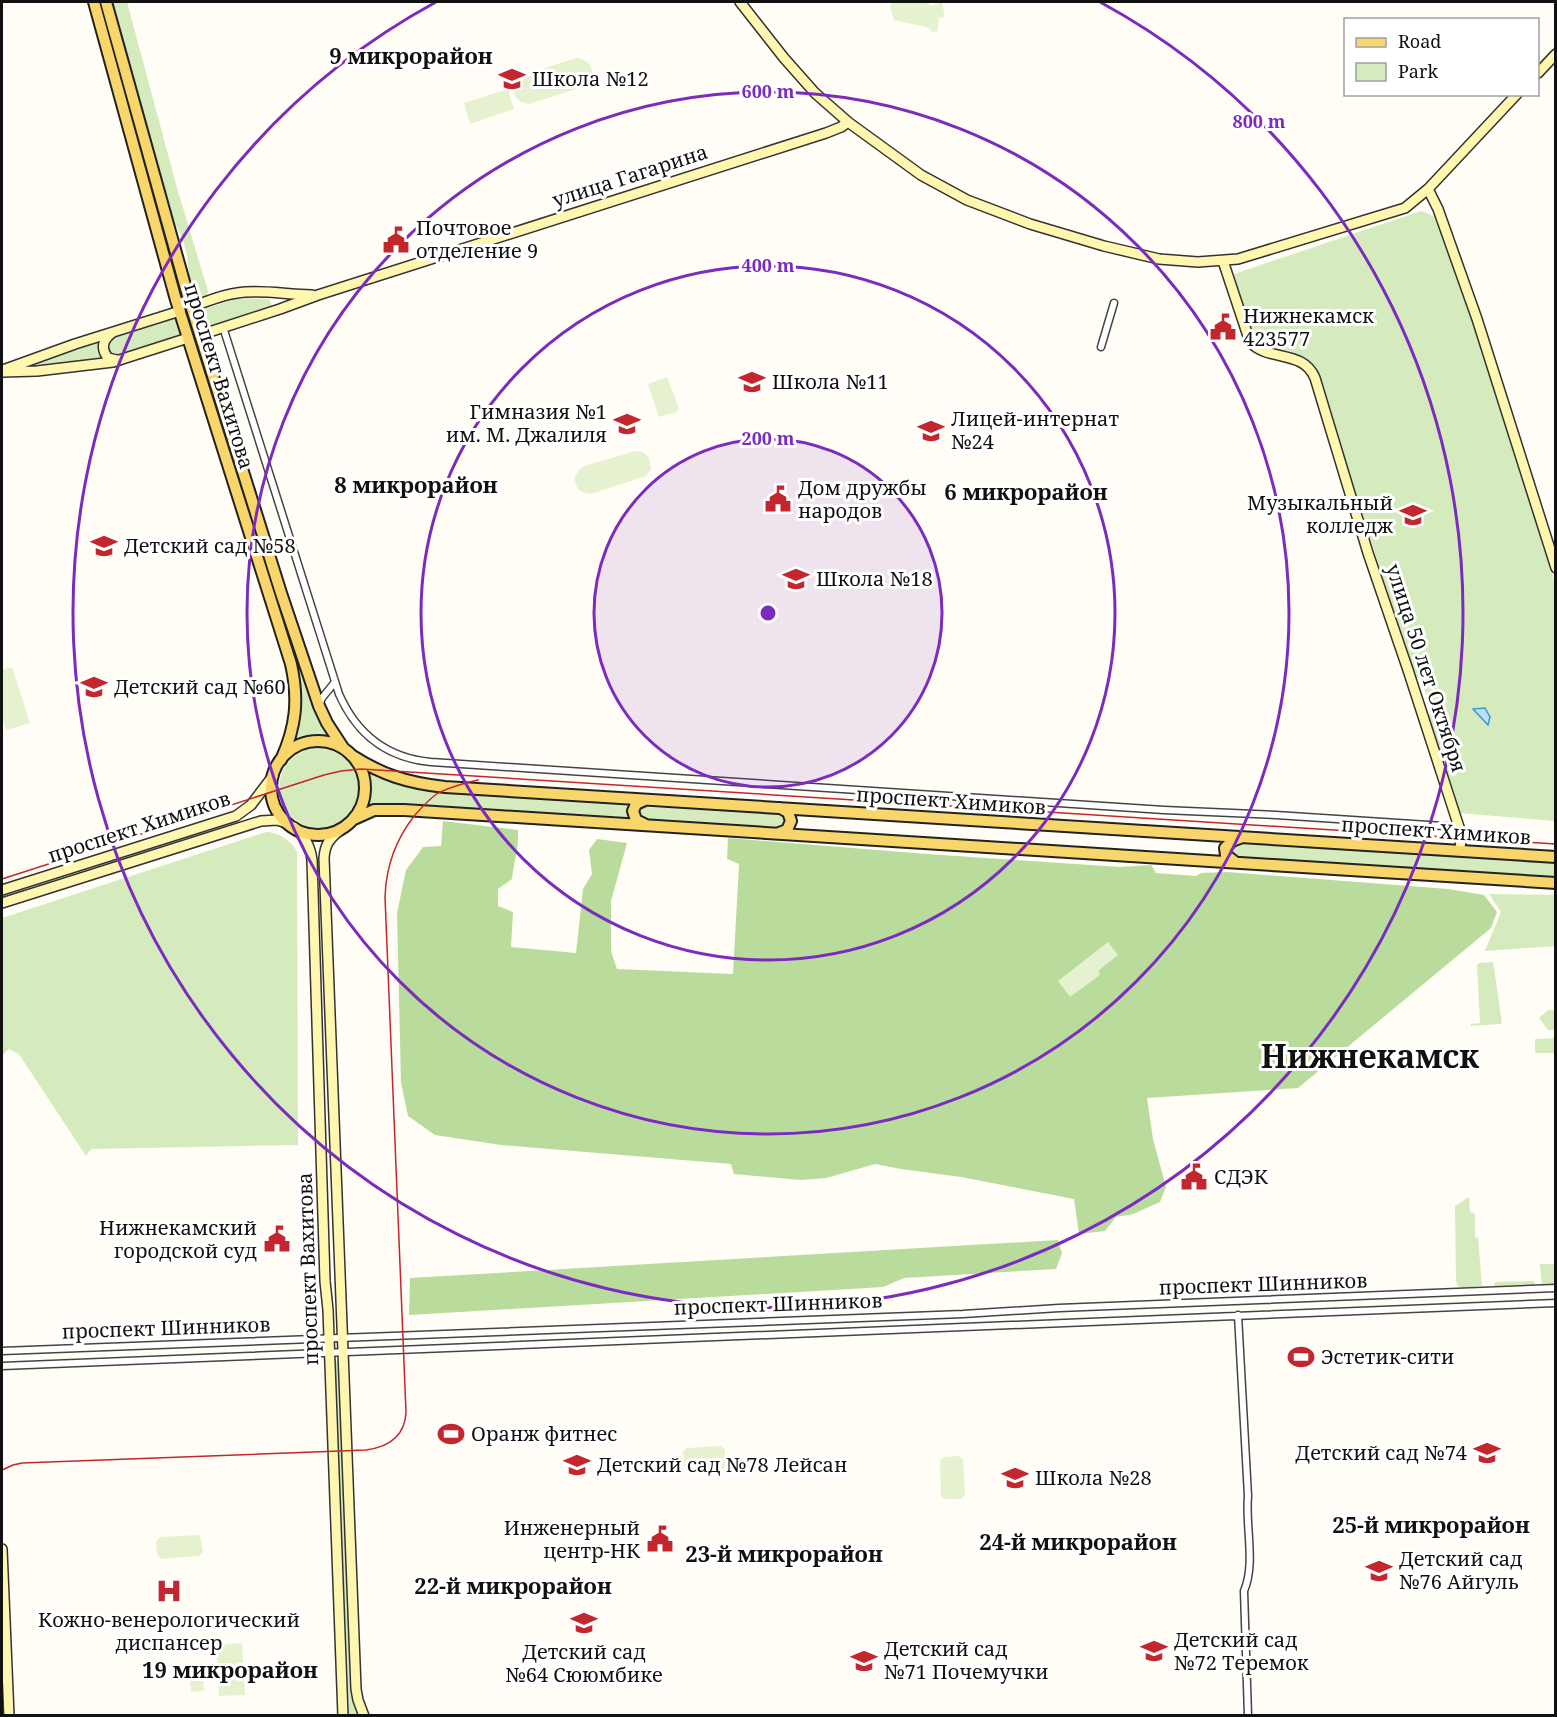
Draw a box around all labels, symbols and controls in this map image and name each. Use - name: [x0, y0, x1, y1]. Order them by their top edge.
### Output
- legend: [1344, 18, 1539, 96]
- text: Road: [1398, 29, 1441, 53]
- district label: 9 микрорайон: [329, 40, 493, 70]
- text: Park: [1398, 59, 1438, 83]
- school or university icon: Школа №12: [497, 64, 527, 94]
- place label: Школа №12: [532, 65, 649, 92]
- text: 600 m: [742, 79, 795, 103]
- text: 800 m: [1233, 109, 1286, 133]
- street label: улица Гагарина: [549, 138, 711, 213]
- place label: Почтовое отделение 9: [416, 214, 538, 264]
- public building icon: Почтовое отделение 9: [381, 225, 411, 255]
- text: 400 m: [742, 253, 795, 277]
- street label: проспект Вахитова: [178, 280, 261, 472]
- place label: Нижнекамск 423577: [1243, 302, 1374, 352]
- public building icon: Нижнекамск 423577: [1208, 312, 1238, 342]
- school or university icon: Школа №11: [737, 367, 767, 397]
- place label: Школа №11: [772, 368, 889, 395]
- place label: Гимназия №1 им. М. Джалиля: [446, 398, 607, 448]
- place label: Лицей-интернат №24: [951, 405, 1119, 455]
- school or university icon: Гимназия №1 им. М. Джалиля: [612, 409, 642, 439]
- school or university icon: Лицей-интернат №24: [916, 416, 946, 446]
- text: 200 m: [742, 426, 795, 450]
- district label: 8 микрорайон: [334, 469, 498, 499]
- place label: Дом дружбы народов: [798, 474, 927, 524]
- district label: 6 микрорайон: [944, 476, 1108, 506]
- public building icon: Дом дружбы народов: [763, 484, 793, 514]
- place label: Музыкальный колледж: [1247, 489, 1393, 539]
- school or university icon: Музыкальный колледж: [1398, 500, 1428, 530]
- school or university icon: Детский сад №58: [89, 531, 119, 561]
- place label: Детский сад №58: [124, 532, 296, 559]
- street label: улица 50 лет Октября: [1380, 560, 1473, 776]
- school or university icon: Школа №18: [781, 564, 811, 594]
- place label: Школа №18: [816, 565, 933, 592]
- centre of rings: [758, 603, 778, 623]
- school or university icon: Детский сад №60: [79, 672, 109, 702]
- place label: Детский сад №60: [114, 673, 286, 700]
- street label: проспект Химиков: [855, 780, 1047, 821]
- street label: проспект Химиков: [44, 784, 233, 869]
- street label: проспект Химиков: [1340, 810, 1532, 851]
- district label: Нижнекамск: [1261, 1034, 1479, 1077]
- public building icon: СДЭК: [1179, 1162, 1209, 1192]
- place label: СДЭК: [1214, 1163, 1269, 1190]
- street label: проспект Вахитова: [291, 1172, 324, 1366]
- place label: Нижнекамский городской суд: [99, 1214, 257, 1264]
- public building icon: Нижнекамский городской суд: [262, 1224, 292, 1254]
- street label: проспект Шинников: [1158, 1266, 1368, 1301]
- street label: проспект Шинников: [673, 1286, 883, 1321]
- street label: проспект Шинников: [61, 1310, 271, 1345]
- sports icon: Эстетик-сити: [1286, 1342, 1316, 1372]
- place label: Эстетик-сити: [1321, 1343, 1454, 1370]
- sports icon: Оранж фитнес: [436, 1419, 466, 1449]
- place label: Оранж фитнес: [471, 1420, 617, 1447]
- school or university icon: Детский сад №74: [1472, 1438, 1502, 1468]
- place label: Детский сад №74: [1295, 1439, 1467, 1466]
- school or university icon: Детский сад №78 Лейсан: [562, 1450, 592, 1480]
- place label: Детский сад №78 Лейсан: [597, 1451, 847, 1478]
- school or university icon: Школа №28: [1000, 1463, 1030, 1493]
- place label: Школа №28: [1035, 1464, 1152, 1491]
- district label: 25-й микрорайон: [1332, 1509, 1530, 1539]
- place label: Инженерный центр-НК: [504, 1514, 641, 1564]
- public building icon: Инженерный центр-НК: [645, 1524, 675, 1554]
- district label: 24-й микрорайон: [979, 1526, 1177, 1556]
- district label: 23-й микрорайон: [685, 1538, 883, 1568]
- place label: Детский сад №76 Айгуль: [1399, 1545, 1523, 1595]
- school or university icon: Детский сад №76 Айгуль: [1364, 1556, 1394, 1586]
- district label: 22-й микрорайон: [414, 1570, 612, 1600]
- hospital icon: Кожно-венерологический диспансер: [154, 1576, 184, 1606]
- place label: Кожно-венерологический диспансер: [38, 1606, 300, 1656]
- school or university icon: Детский сад №64 Сююмбике: [569, 1608, 599, 1638]
- place label: Детский сад №72 Теремок: [1174, 1626, 1309, 1676]
- place label: Детский сад №71 Почемучки: [884, 1635, 1049, 1685]
- school or university icon: Детский сад №72 Теремок: [1139, 1636, 1169, 1666]
- place label: Детский сад №64 Сююмбике: [505, 1638, 663, 1688]
- school or university icon: Детский сад №71 Почемучки: [849, 1646, 879, 1676]
- district label: 19 микрорайон: [142, 1654, 318, 1684]

